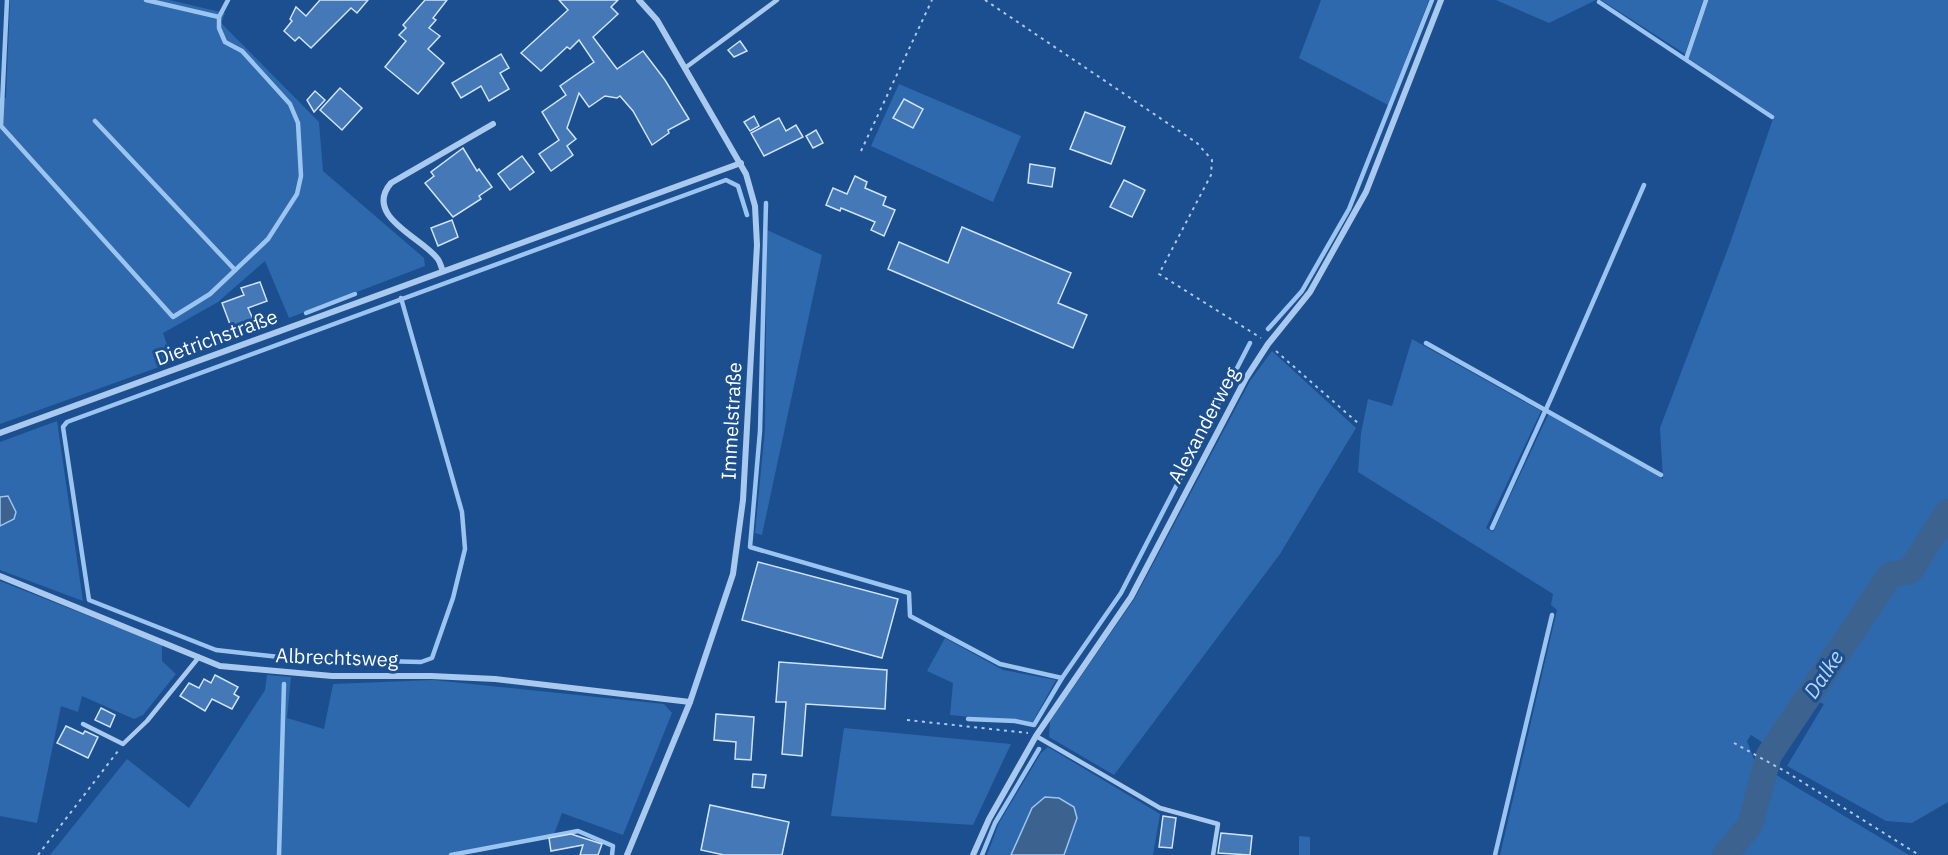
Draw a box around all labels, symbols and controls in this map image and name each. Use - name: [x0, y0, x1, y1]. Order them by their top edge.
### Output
- street label: Dietrichstraße: [151, 302, 281, 372]
- street label: Immelstraße: [714, 362, 748, 480]
- street label: Alexanderweg: [1161, 362, 1245, 488]
- street label: Albrechtsweg: [275, 641, 399, 673]
- water label: Dalke: [1797, 644, 1849, 704]

